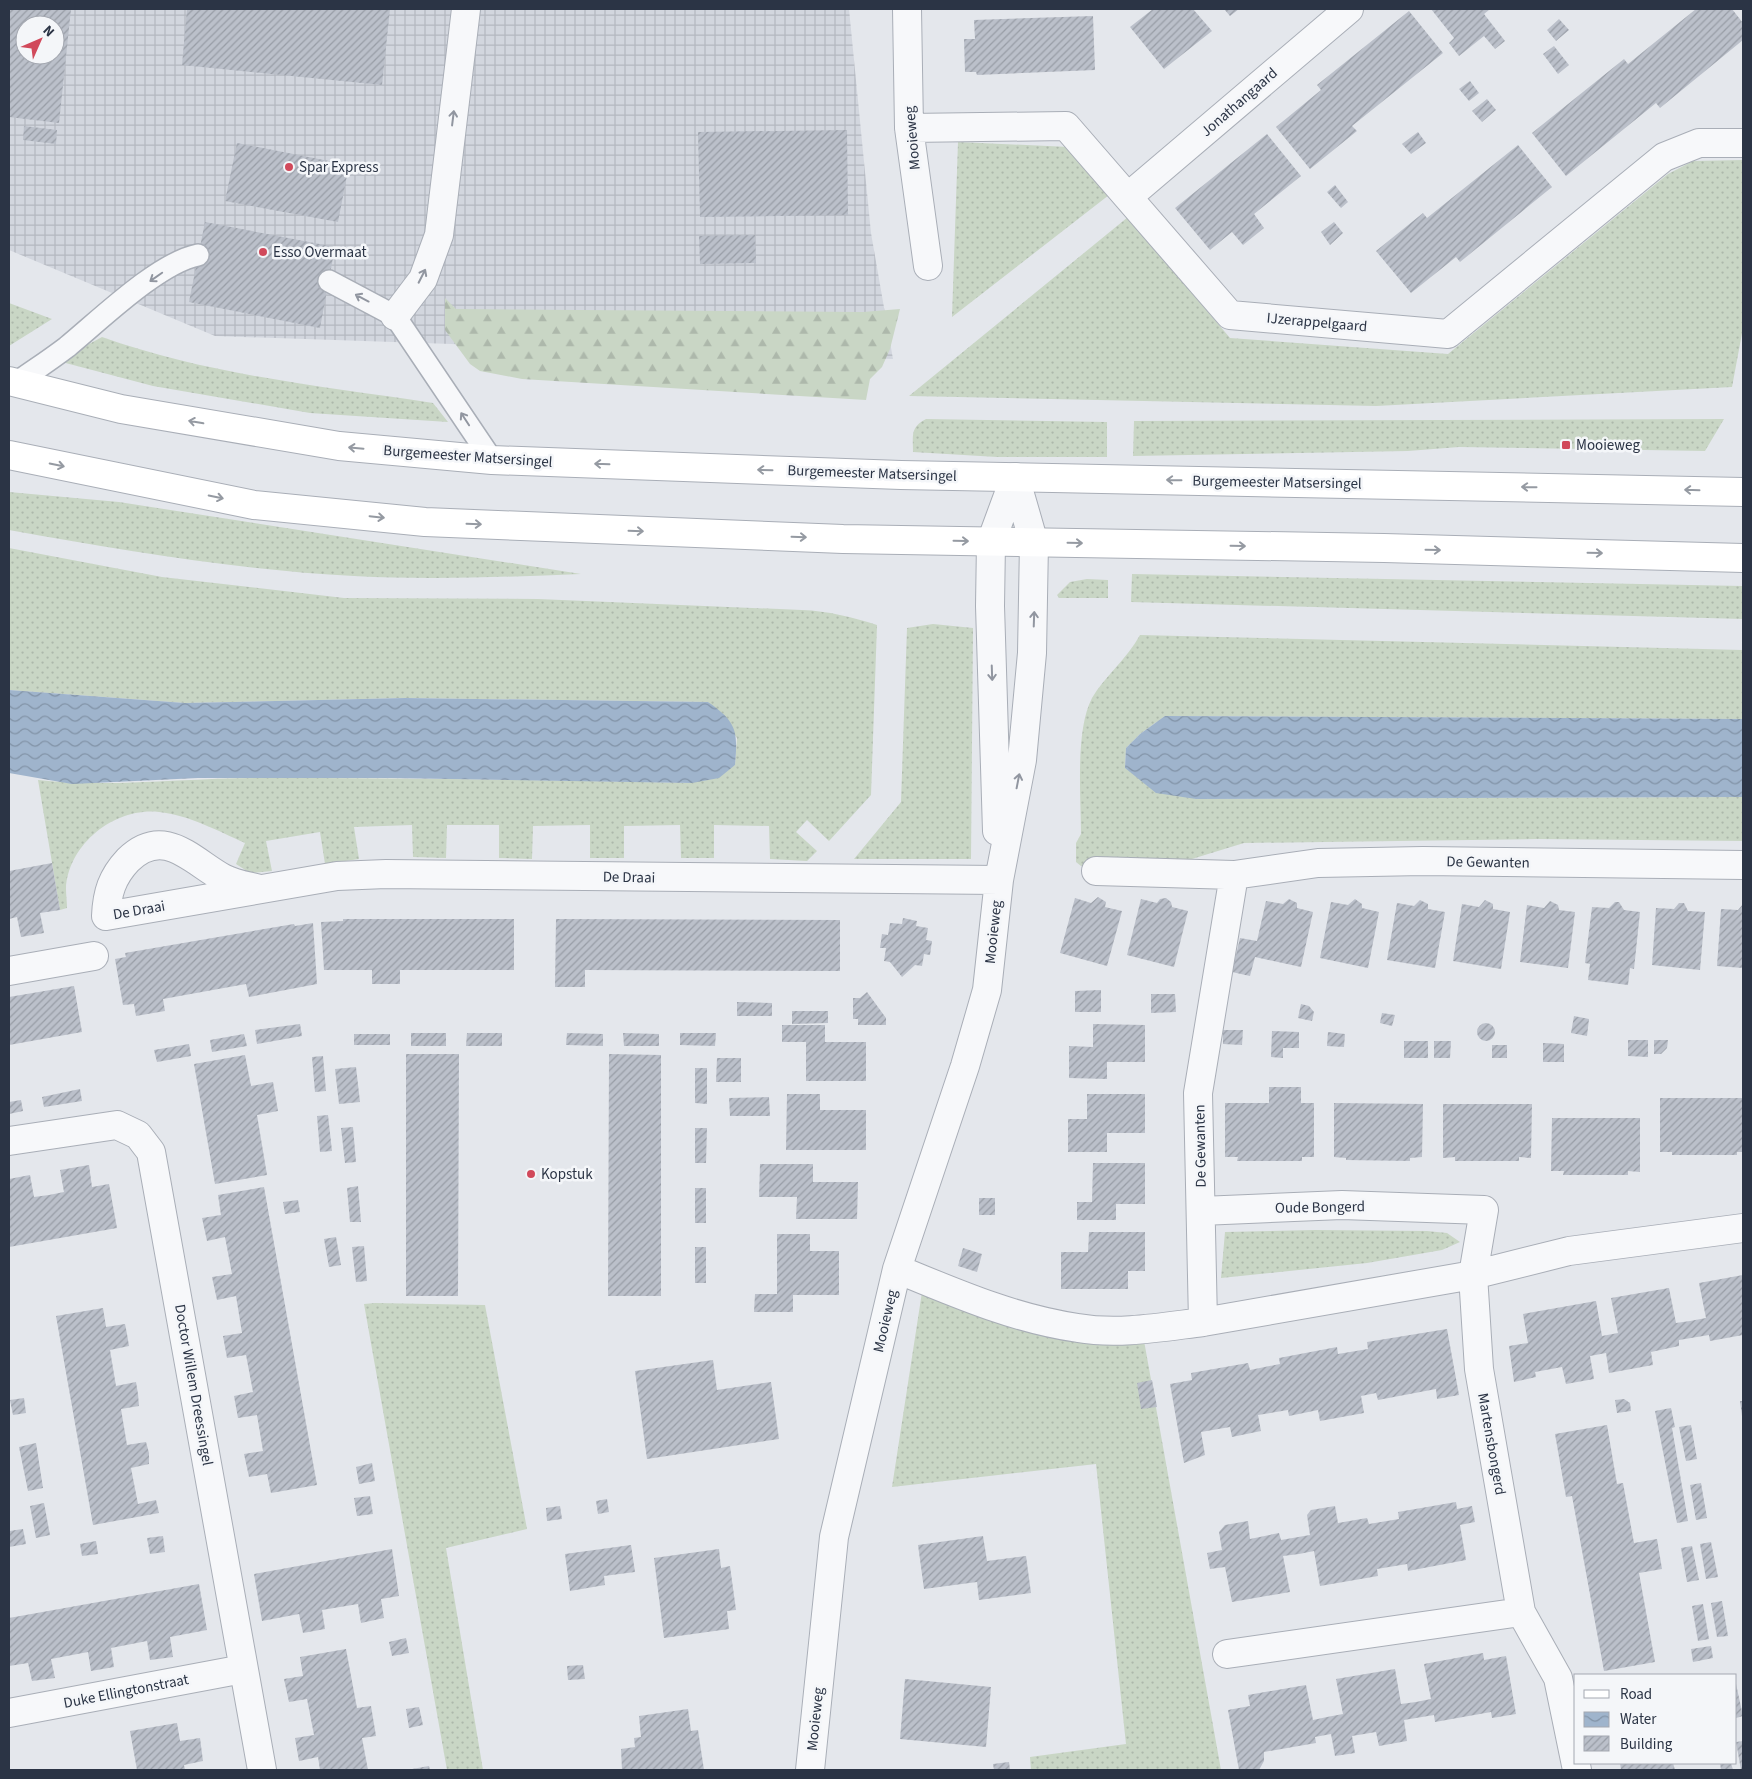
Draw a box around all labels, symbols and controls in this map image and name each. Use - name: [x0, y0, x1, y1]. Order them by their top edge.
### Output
- north arrow: [15, 15, 65, 65]
- text: N: [38, 21, 59, 42]
- street label: Jonathangaard: [1196, 63, 1282, 142]
- street label: Mooieweg: [899, 105, 926, 171]
- one-way arrow: [448, 110, 458, 126]
- place label: Spar Express: [299, 157, 378, 178]
- marker: Spar Express: [283, 161, 295, 173]
- place label: Esso Overmaat: [273, 242, 367, 263]
- marker: Esso Overmaat: [257, 246, 269, 258]
- one-way arrow: [418, 269, 428, 284]
- one-way arrow: [149, 272, 163, 282]
- one-way arrow: [354, 293, 369, 303]
- street label: IJzerappelgaard: [1266, 308, 1368, 337]
- one-way arrow: [460, 413, 470, 427]
- one-way arrow: [188, 417, 204, 427]
- place label: Mooieweg: [1576, 435, 1640, 456]
- marker: Mooieweg: [1560, 439, 1572, 451]
- street label: Burgemeester Matsersingel: [383, 440, 553, 473]
- one-way arrow: [348, 443, 364, 453]
- one-way arrow: [594, 459, 610, 469]
- one-way arrow: [48, 460, 64, 470]
- street label: Burgemeester Matsersingel: [787, 460, 957, 487]
- one-way arrow: [757, 465, 773, 475]
- street label: Burgemeester Matsersingel: [1192, 471, 1362, 494]
- one-way arrow: [1167, 475, 1183, 485]
- one-way arrow: [1522, 482, 1538, 491]
- one-way arrow: [1684, 486, 1700, 495]
- one-way arrow: [207, 493, 223, 502]
- one-way arrow: [369, 512, 385, 522]
- one-way arrow: [466, 519, 482, 528]
- one-way arrow: [628, 526, 644, 535]
- one-way arrow: [790, 533, 806, 542]
- one-way arrow: [952, 536, 969, 546]
- one-way arrow: [1067, 539, 1083, 548]
- one-way arrow: [1229, 541, 1245, 551]
- one-way arrow: [1424, 545, 1440, 554]
- one-way arrow: [1586, 548, 1603, 558]
- one-way arrow: [1029, 611, 1038, 627]
- one-way arrow: [987, 664, 997, 680]
- one-way arrow: [1014, 773, 1024, 789]
- street label: De Gewanten: [1446, 851, 1530, 874]
- street label: De Draai: [603, 867, 655, 888]
- street label: De Draai: [111, 896, 167, 925]
- street label: Mooieweg: [980, 899, 1007, 965]
- street label: De Gewanten: [1189, 1104, 1212, 1188]
- place label: Kopstuk: [541, 1164, 593, 1185]
- marker: Kopstuk: [525, 1168, 537, 1180]
- street label: Oude Bongerd: [1275, 1196, 1365, 1219]
- street label: Mooieweg: [868, 1287, 903, 1355]
- street label: Doctor Willem Dreessingel: [169, 1303, 218, 1468]
- street label: Martensbongerd: [1472, 1391, 1511, 1497]
- street label: Duke Ellingtonstraat: [62, 1669, 190, 1714]
- legend: [1574, 1674, 1737, 1764]
- text: Road: [1620, 1684, 1652, 1705]
- street label: Mooieweg: [802, 1686, 829, 1752]
- text: Water: [1620, 1709, 1657, 1730]
- text: Building: [1620, 1734, 1673, 1755]

